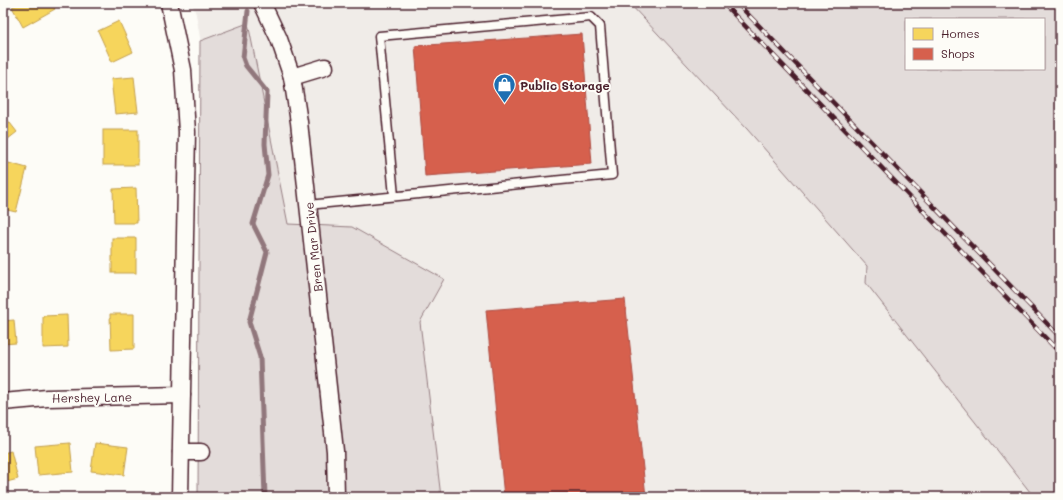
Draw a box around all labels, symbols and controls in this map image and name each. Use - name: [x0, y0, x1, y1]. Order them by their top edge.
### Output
- legend: [905, 18, 1045, 70]
- text: Homes: [941, 25, 980, 41]
- text: Shops: [941, 45, 975, 61]
- shop icon: Public Storage: [491, 72, 517, 105]
- place label: Public Storage: [520, 77, 610, 93]
- street label: Bren Mar Drive: [300, 201, 326, 293]
- street label: Hershey Lane: [52, 388, 132, 406]

